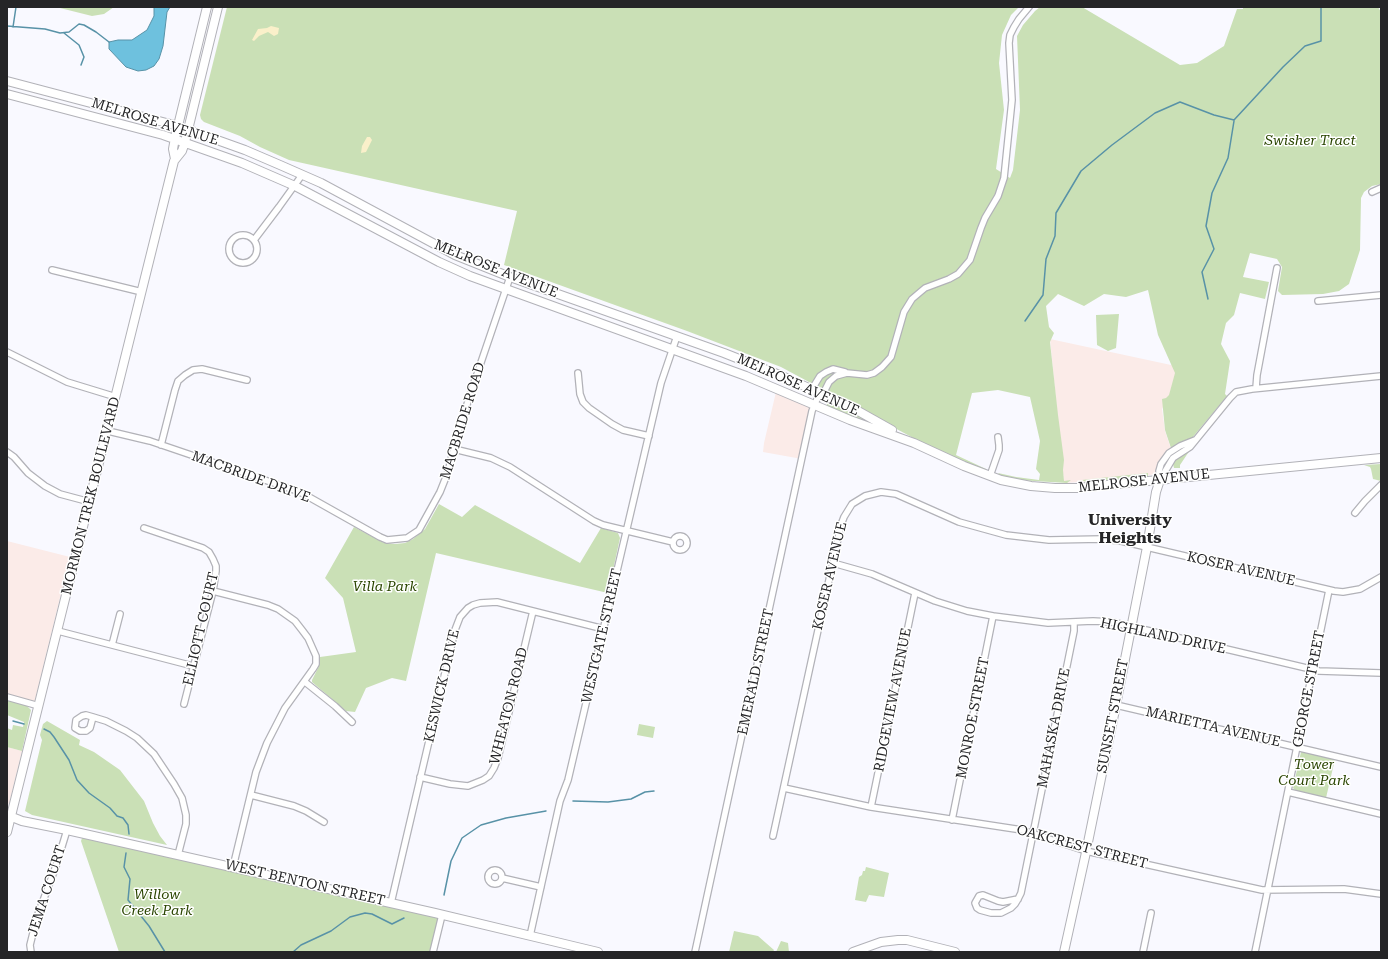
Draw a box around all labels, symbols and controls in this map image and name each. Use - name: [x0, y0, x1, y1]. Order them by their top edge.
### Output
- street label: MELROSE AVENUE: [89, 95, 221, 149]
- park label: Swisher Tract: [1264, 133, 1356, 149]
- street label: MELROSE AVENUE: [432, 236, 560, 302]
- street label: MELROSE AVENUE: [734, 350, 862, 420]
- street label: MACBRIDE ROAD: [437, 360, 489, 482]
- street label: MORMON TREK BOULEVARD: [58, 395, 124, 597]
- street label: MACBRIDE DRIVE: [189, 448, 313, 506]
- street label: MELROSE AVENUE: [1077, 466, 1211, 496]
- district label: University Heights: [1088, 510, 1172, 548]
- street label: KOSER AVENUE: [809, 520, 851, 632]
- street label: KOSER AVENUE: [1185, 548, 1297, 590]
- street label: WESTGATE STREET: [578, 567, 626, 705]
- street label: ELLIOTT COURT: [180, 571, 222, 687]
- park label: Villa Park: [353, 579, 417, 595]
- street label: EMERALD STREET: [734, 607, 778, 737]
- street label: HIGHLAND DRIVE: [1099, 614, 1227, 658]
- street label: RIDGEVIEW AVENUE: [871, 627, 915, 773]
- street label: KESWICK DRIVE: [421, 628, 463, 744]
- street label: GEORGE STREET: [1289, 629, 1329, 749]
- street label: WHEATON ROAD: [486, 646, 532, 766]
- street label: MONROE STREET: [953, 656, 993, 780]
- street label: SUNSET STREET: [1094, 657, 1132, 775]
- street label: MAHASKA DRIVE: [1034, 667, 1074, 789]
- street label: MARIETTA AVENUE: [1144, 703, 1282, 751]
- park label: Tower Court Park: [1278, 757, 1350, 790]
- street label: OAKCREST STREET: [1015, 821, 1149, 873]
- street label: JEMA COURT: [24, 843, 70, 939]
- street label: WEST BENTON STREET: [223, 856, 387, 910]
- park label: Willow Creek Park: [121, 887, 193, 920]

